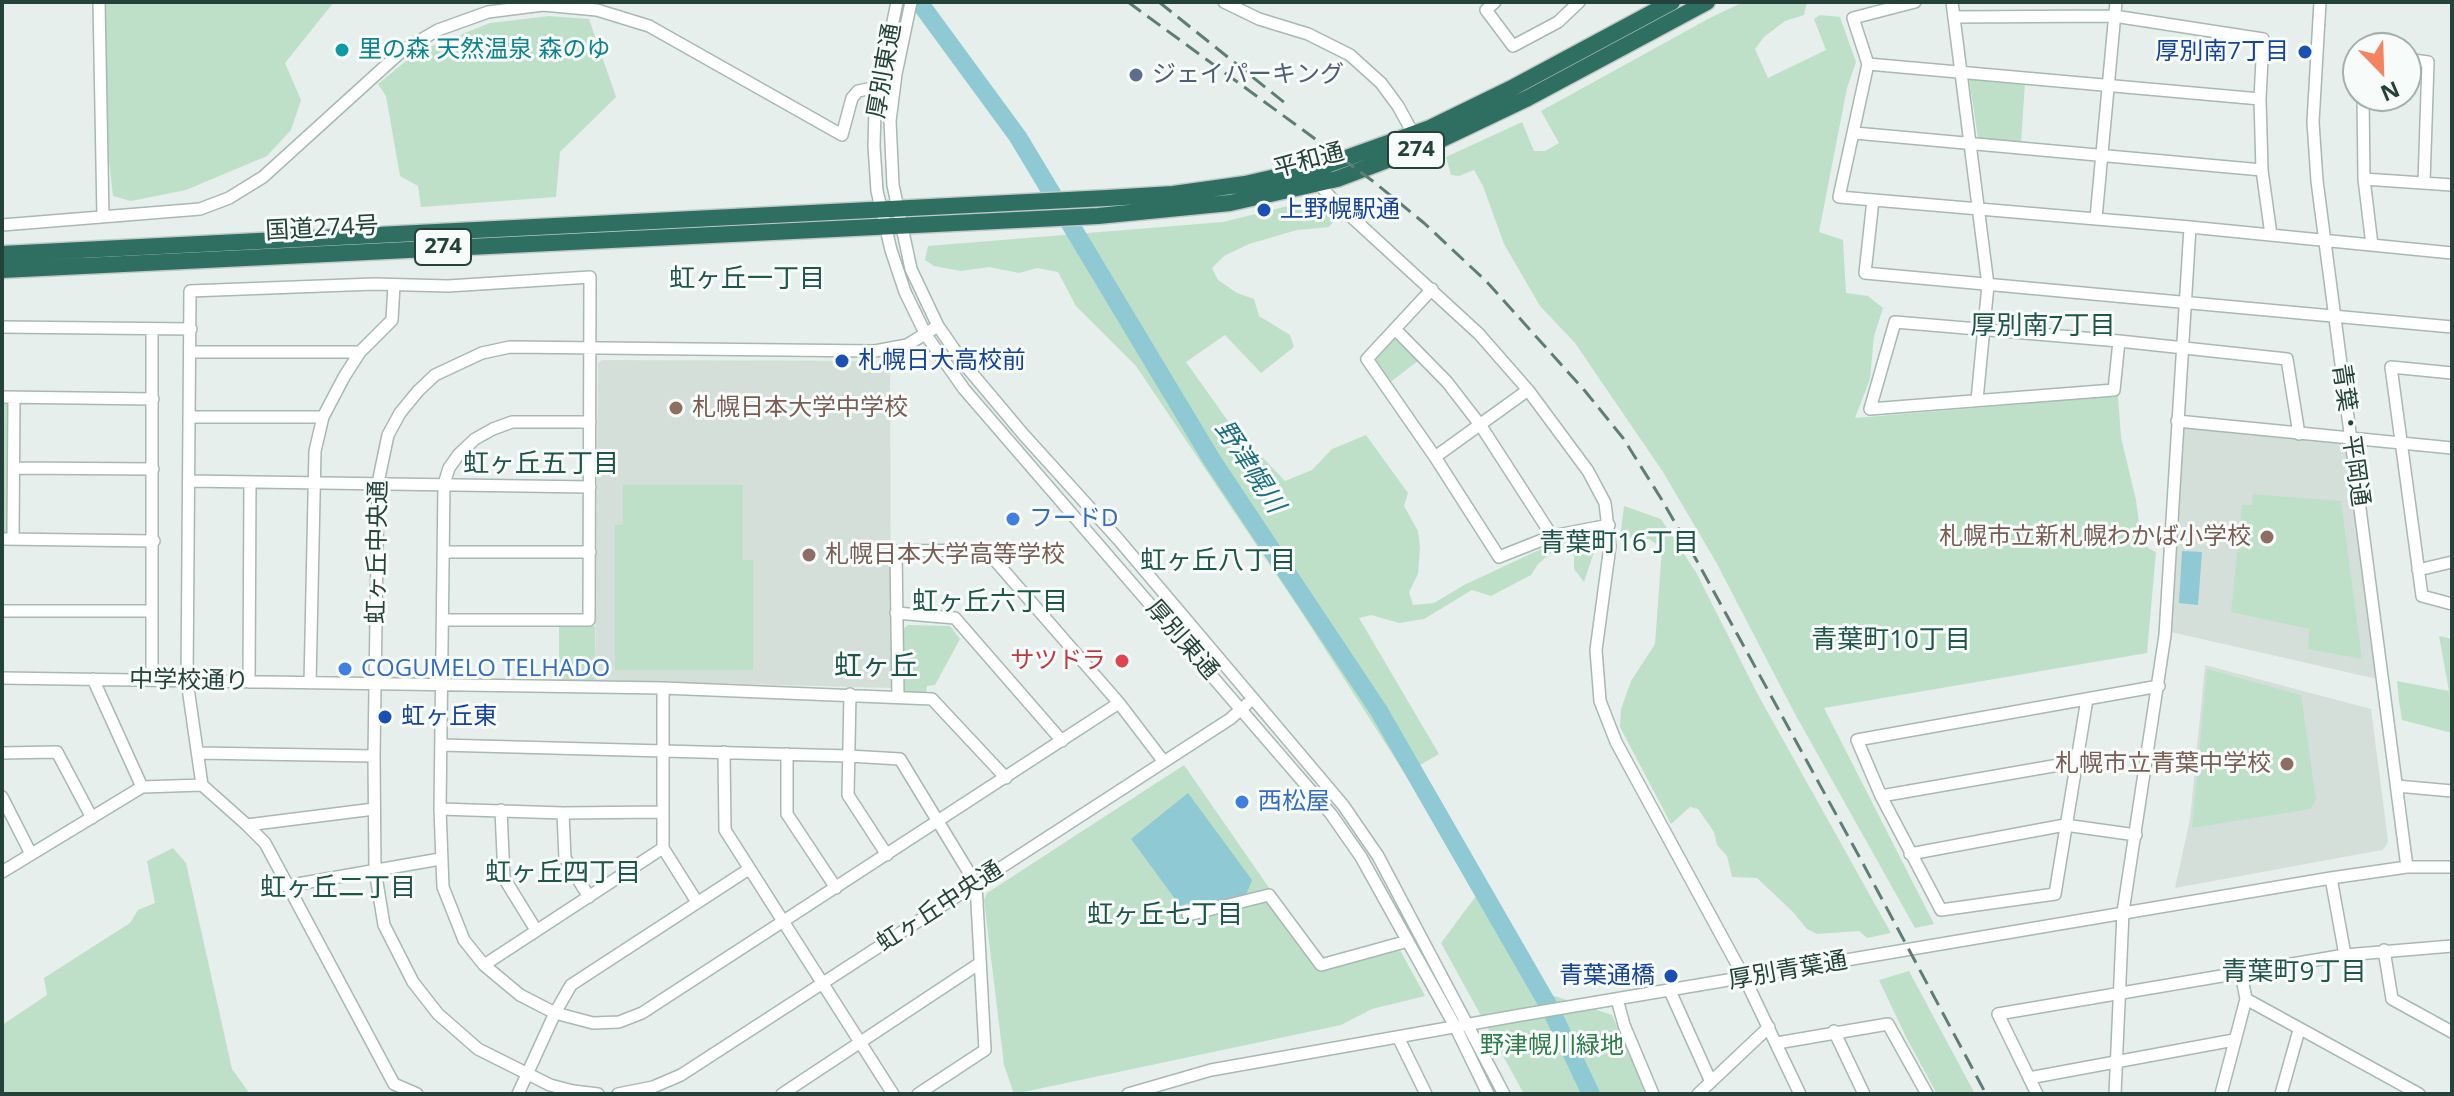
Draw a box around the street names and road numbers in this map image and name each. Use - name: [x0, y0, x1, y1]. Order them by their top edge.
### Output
- street label: 厚別東通: [862, 21, 908, 121]
- road number: 274: [1388, 132, 1444, 168]
- street label: 平和通: [1270, 138, 1348, 184]
- street label: 国道274号: [265, 212, 379, 246]
- road number: 274: [415, 229, 471, 265]
- street label: 青葉・平岡通: [2326, 362, 2374, 508]
- street label: 虹ヶ丘中央通: [362, 480, 394, 624]
- street label: 厚別東通: [1140, 594, 1224, 686]
- street label: 中学校通り: [129, 666, 249, 696]
- street label: 虹ヶ丘中央通: [872, 856, 1008, 958]
- street label: 厚別青葉通: [1726, 946, 1850, 996]

